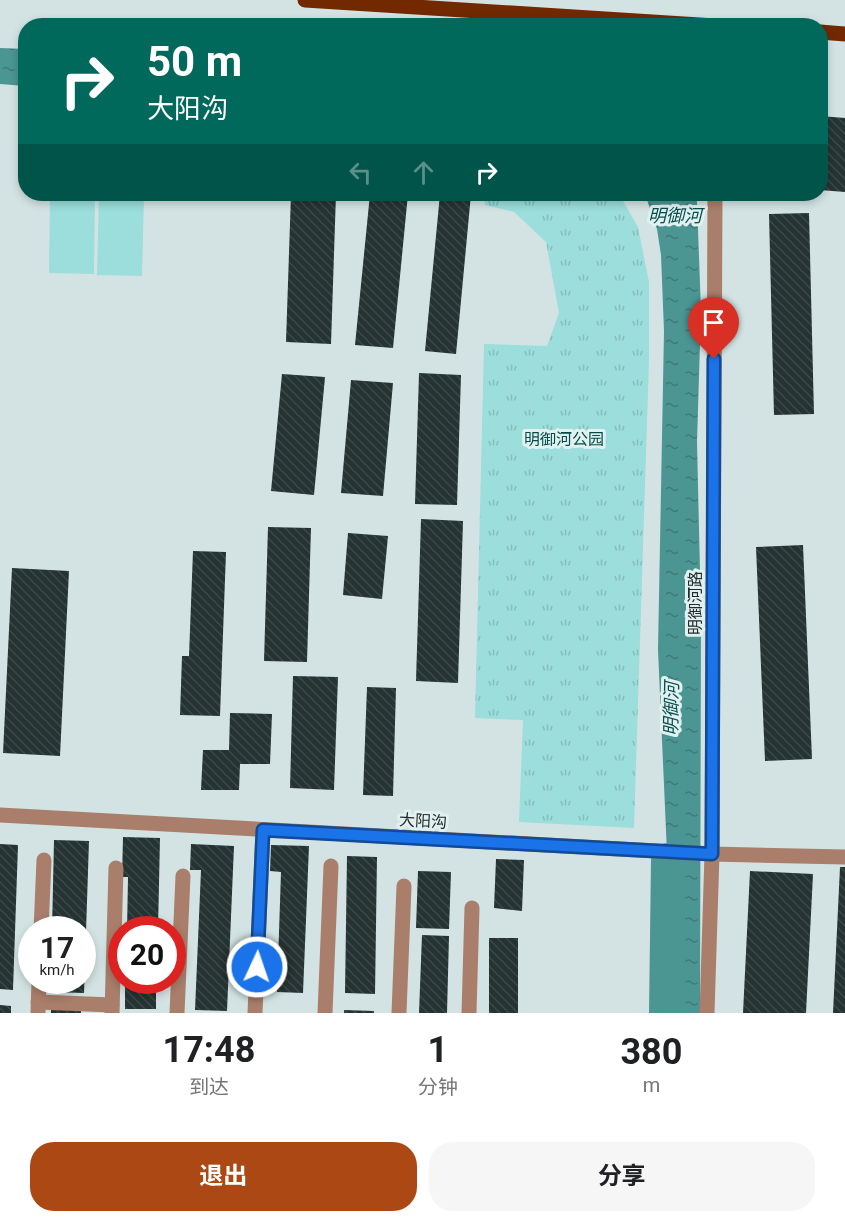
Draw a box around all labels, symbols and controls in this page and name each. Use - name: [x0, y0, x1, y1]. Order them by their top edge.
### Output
- text: 50 m: [147, 37, 242, 86]
- icon: right: [48, 42, 126, 120]
- text: 大阳沟: [147, 93, 228, 125]
- icon: left: [344, 156, 377, 189]
- icon: ahead: [407, 156, 440, 189]
- icon: right: [470, 156, 503, 189]
- water label: 明御河: [648, 205, 705, 226]
- pin: [688, 297, 739, 359]
- icon: arrive: [697, 306, 730, 339]
- park label: 明御河公园: [524, 430, 604, 449]
- street label: 明御河路: [686, 571, 705, 635]
- water label: 明御河: [660, 679, 682, 736]
- street label: 大阳沟: [399, 810, 447, 832]
- speed limit sign: 20: [108, 916, 186, 994]
- text: 17: [40, 930, 74, 965]
- position arrow: [225, 935, 289, 999]
- text: km/h: [39, 961, 75, 979]
- text: 17:48: [163, 1029, 255, 1071]
- text: 1: [428, 1029, 448, 1071]
- text: 380: [620, 1031, 682, 1073]
- text: m: [643, 1073, 660, 1097]
- text: 到达: [189, 1075, 229, 1099]
- text: 分钟: [418, 1075, 458, 1099]
- button: 退出: [30, 1142, 417, 1211]
- button: 分享: [429, 1142, 815, 1211]

